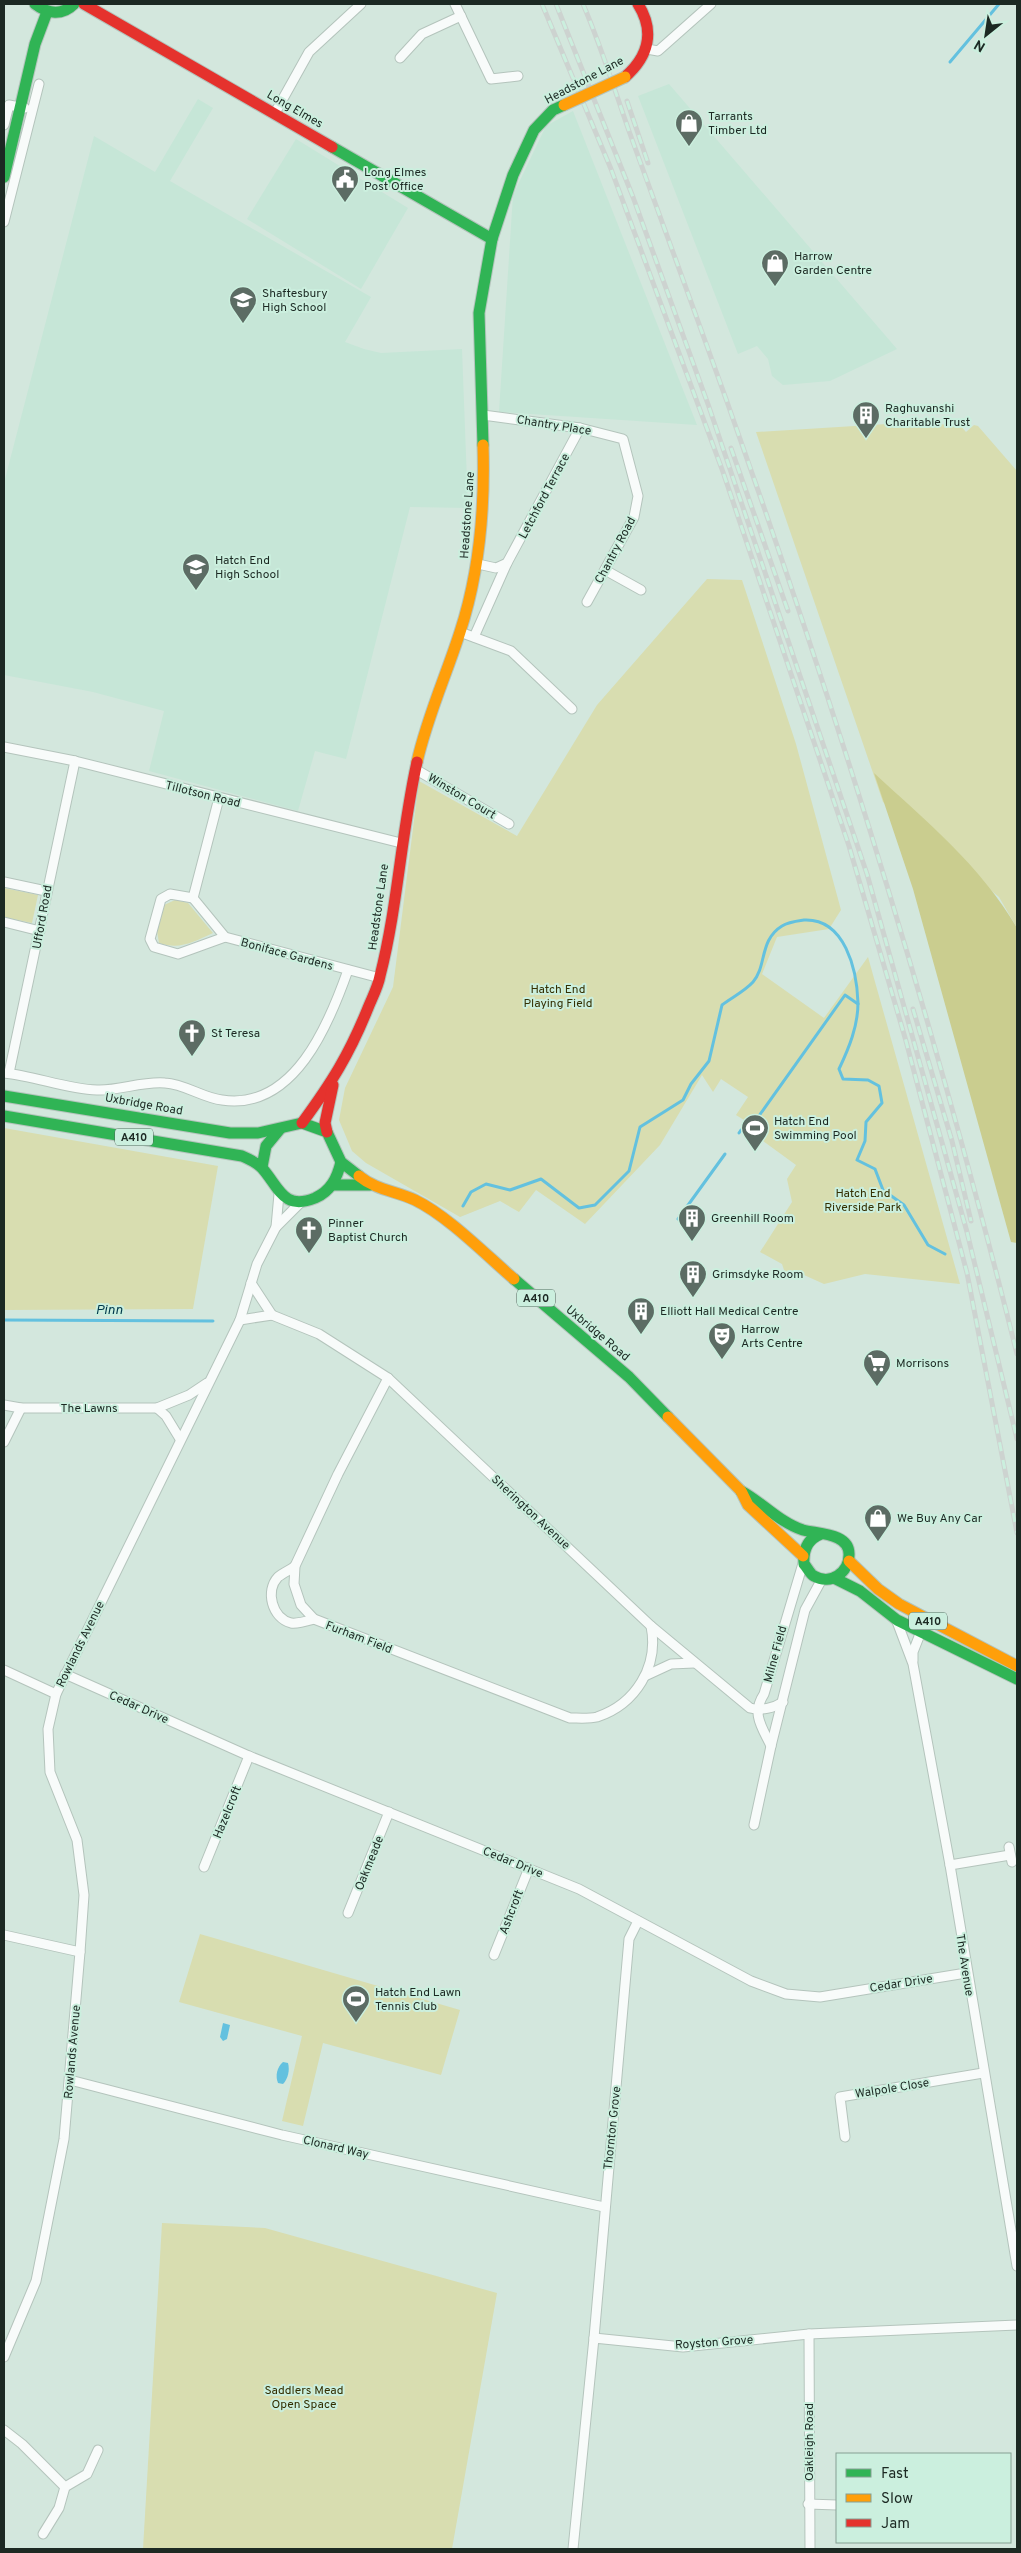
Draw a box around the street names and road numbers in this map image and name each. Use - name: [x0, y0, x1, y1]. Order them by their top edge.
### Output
- street label: Headstone Lane: [542, 53, 627, 108]
- street label: Long Elmes: [263, 87, 326, 132]
- street label: Chantry Place: [515, 412, 592, 440]
- street label: Letchford Terrace: [516, 451, 574, 542]
- street label: Headstone Lane: [457, 471, 479, 559]
- street label: Chantry Road: [592, 514, 640, 587]
- street label: Winston Court: [424, 770, 499, 823]
- street label: Tillotson Road: [164, 778, 242, 812]
- street label: Headstone Lane: [365, 863, 393, 952]
- street label: Ufford Road: [29, 884, 56, 950]
- street label: Boniface Gardens: [239, 935, 335, 975]
- street label: Uxbridge Road: [104, 1090, 184, 1120]
- road number: A410: [115, 1128, 153, 1146]
- road number: A410: [517, 1290, 555, 1306]
- street label: Uxbridge Road: [562, 1302, 633, 1365]
- street label: The Lawns: [60, 1401, 118, 1417]
- street label: Sherington Avenue: [487, 1472, 573, 1553]
- street label: Rowlands Avenue: [53, 1599, 109, 1690]
- road number: A410: [909, 1612, 947, 1630]
- street label: Furham Field: [323, 1618, 394, 1658]
- street label: Milne Field: [761, 1624, 791, 1684]
- street label: Cedar Drive: [106, 1688, 171, 1728]
- street label: Hazelcroft: [210, 1784, 246, 1841]
- street label: Oakmeade: [352, 1834, 388, 1893]
- street label: Cedar Drive: [480, 1844, 545, 1882]
- street label: Ashcroft: [496, 1888, 528, 1937]
- street label: The Avenue: [951, 1933, 977, 1997]
- street label: Cedar Drive: [868, 1971, 934, 1997]
- street label: Rowlands Avenue: [61, 2004, 85, 2100]
- street label: Walpole Close: [854, 2075, 930, 2103]
- street label: Thornton Grove: [601, 2085, 625, 2171]
- street label: Clonard Way: [301, 2133, 370, 2163]
- street label: Royston Grove: [674, 2332, 754, 2354]
- street label: Oakleigh Road: [802, 2403, 818, 2481]

